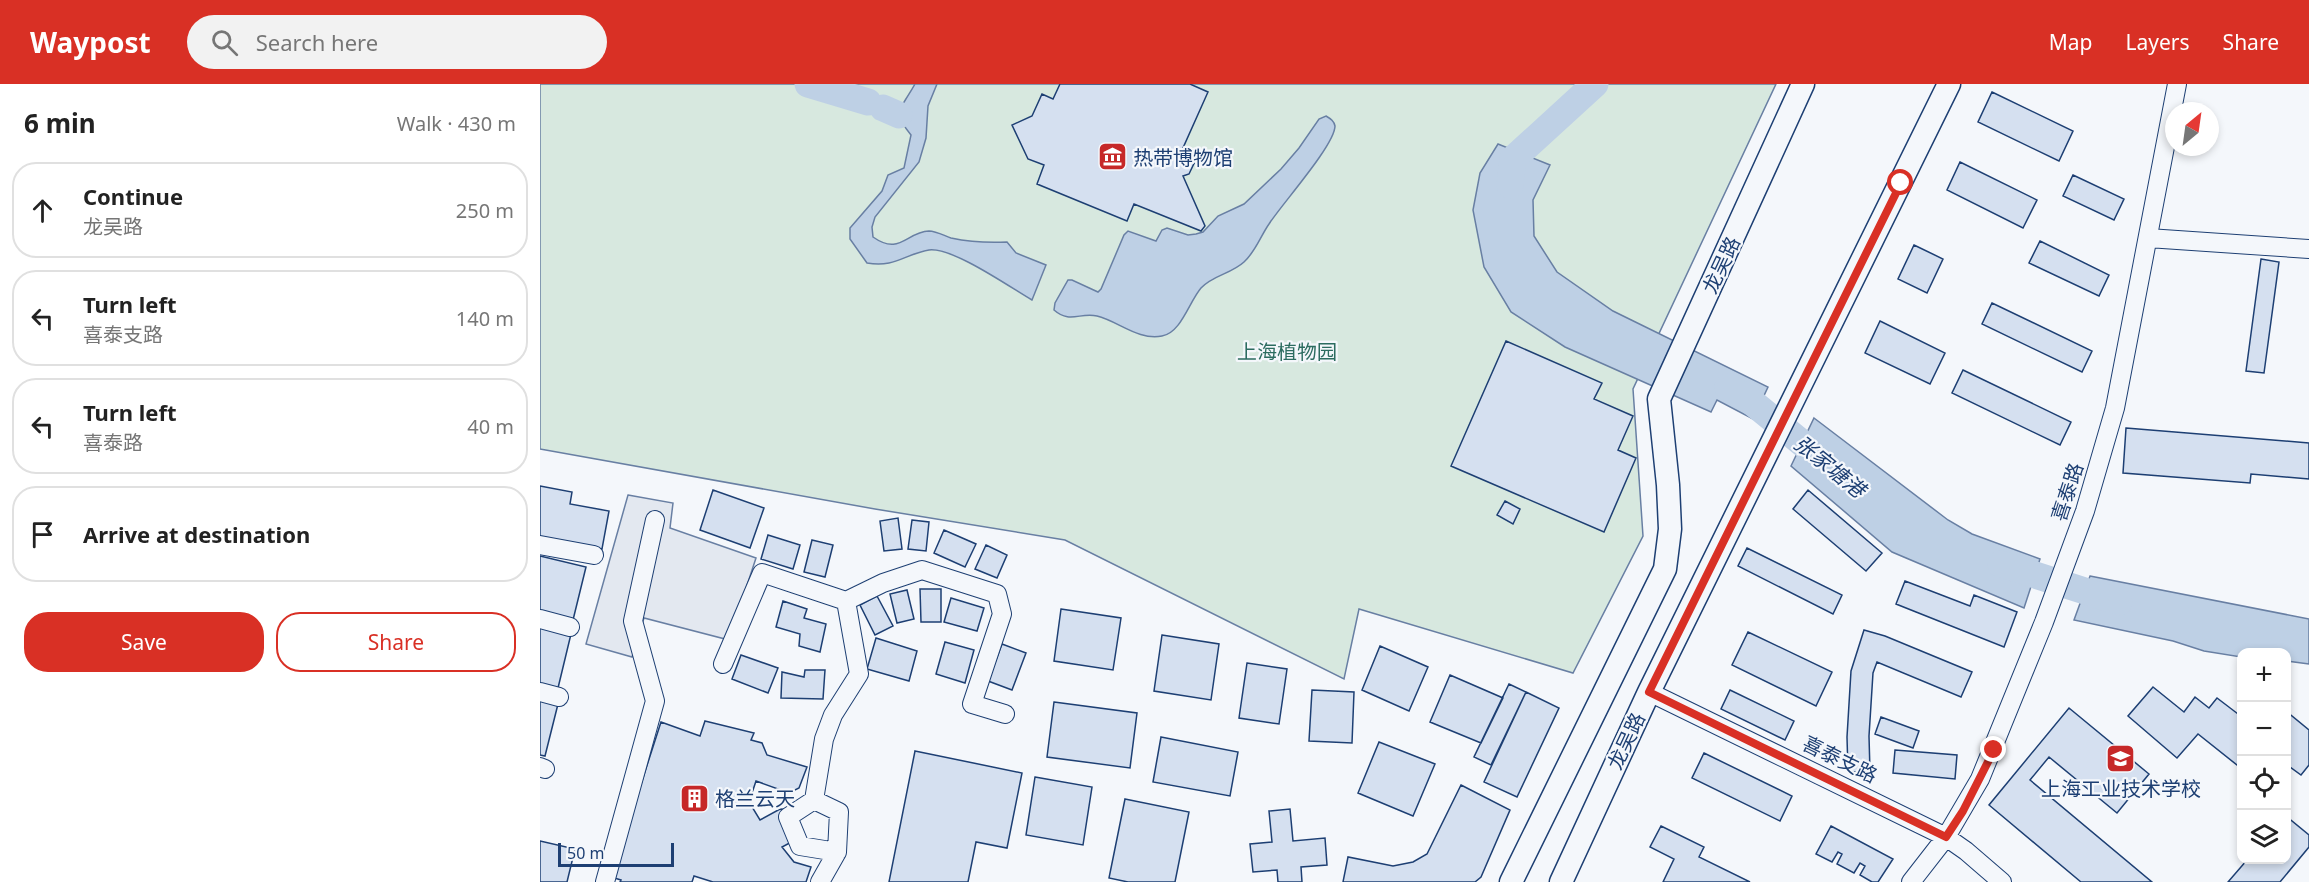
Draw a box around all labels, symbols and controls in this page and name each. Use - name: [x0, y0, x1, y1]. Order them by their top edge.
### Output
- search box: [187, 15, 607, 69]
- text: Waypost: [30, 23, 151, 61]
- icon: search: [208, 26, 241, 59]
- text: Search here: [256, 27, 378, 57]
- text: Map: [2049, 28, 2093, 56]
- text: Layers: [2126, 28, 2190, 56]
- text: Share: [2223, 28, 2279, 56]
- north arrow: [2165, 102, 2219, 156]
- text: 6 min: [24, 105, 96, 141]
- text: Walk · 430 m: [397, 110, 516, 137]
- museum icon: 热带博物馆: [1096, 141, 1128, 173]
- place label: 热带博物馆: [1133, 144, 1233, 171]
- route start: [1887, 169, 1913, 195]
- text: Continue: [83, 181, 183, 211]
- icon: ahead: [26, 194, 59, 227]
- text: 250 m: [456, 197, 514, 224]
- text: 龙吴路: [83, 213, 143, 240]
- street label: 龙吴路: [1696, 232, 1746, 298]
- text: Turn left: [83, 289, 177, 319]
- icon: left: [26, 302, 59, 335]
- text: 140 m: [456, 305, 514, 332]
- text: 喜泰支路: [83, 321, 163, 348]
- park label: 上海植物园: [1237, 338, 1337, 365]
- text: Turn left: [83, 397, 177, 427]
- icon: left: [26, 410, 59, 443]
- text: 40 m: [467, 413, 514, 440]
- text: 喜泰路: [83, 429, 143, 456]
- water label: 张家塘港: [1789, 429, 1874, 505]
- street label: 喜泰路: [2045, 459, 2089, 525]
- icon: arrive: [26, 518, 59, 551]
- text: Arrive at destination: [83, 519, 310, 549]
- button: Save: [24, 612, 264, 672]
- button: Share: [276, 612, 516, 672]
- map controls: [2237, 648, 2291, 864]
- button: +: [2237, 648, 2291, 702]
- button: −: [2237, 702, 2291, 756]
- street label: 龙吴路: [1601, 708, 1651, 774]
- street label: 喜泰支路: [1798, 729, 1882, 789]
- route end: [1980, 736, 2006, 762]
- school or university icon: 上海工业技术学校: [2105, 742, 2137, 774]
- button: locate: [2237, 756, 2291, 810]
- place label: 上海工业技术学校: [2041, 775, 2201, 802]
- building icon: 格兰云天: [678, 782, 710, 814]
- place label: 格兰云天: [715, 785, 795, 812]
- button: layers: [2237, 810, 2291, 864]
- scale bar: [558, 840, 674, 868]
- text: 50 m: [567, 842, 604, 864]

